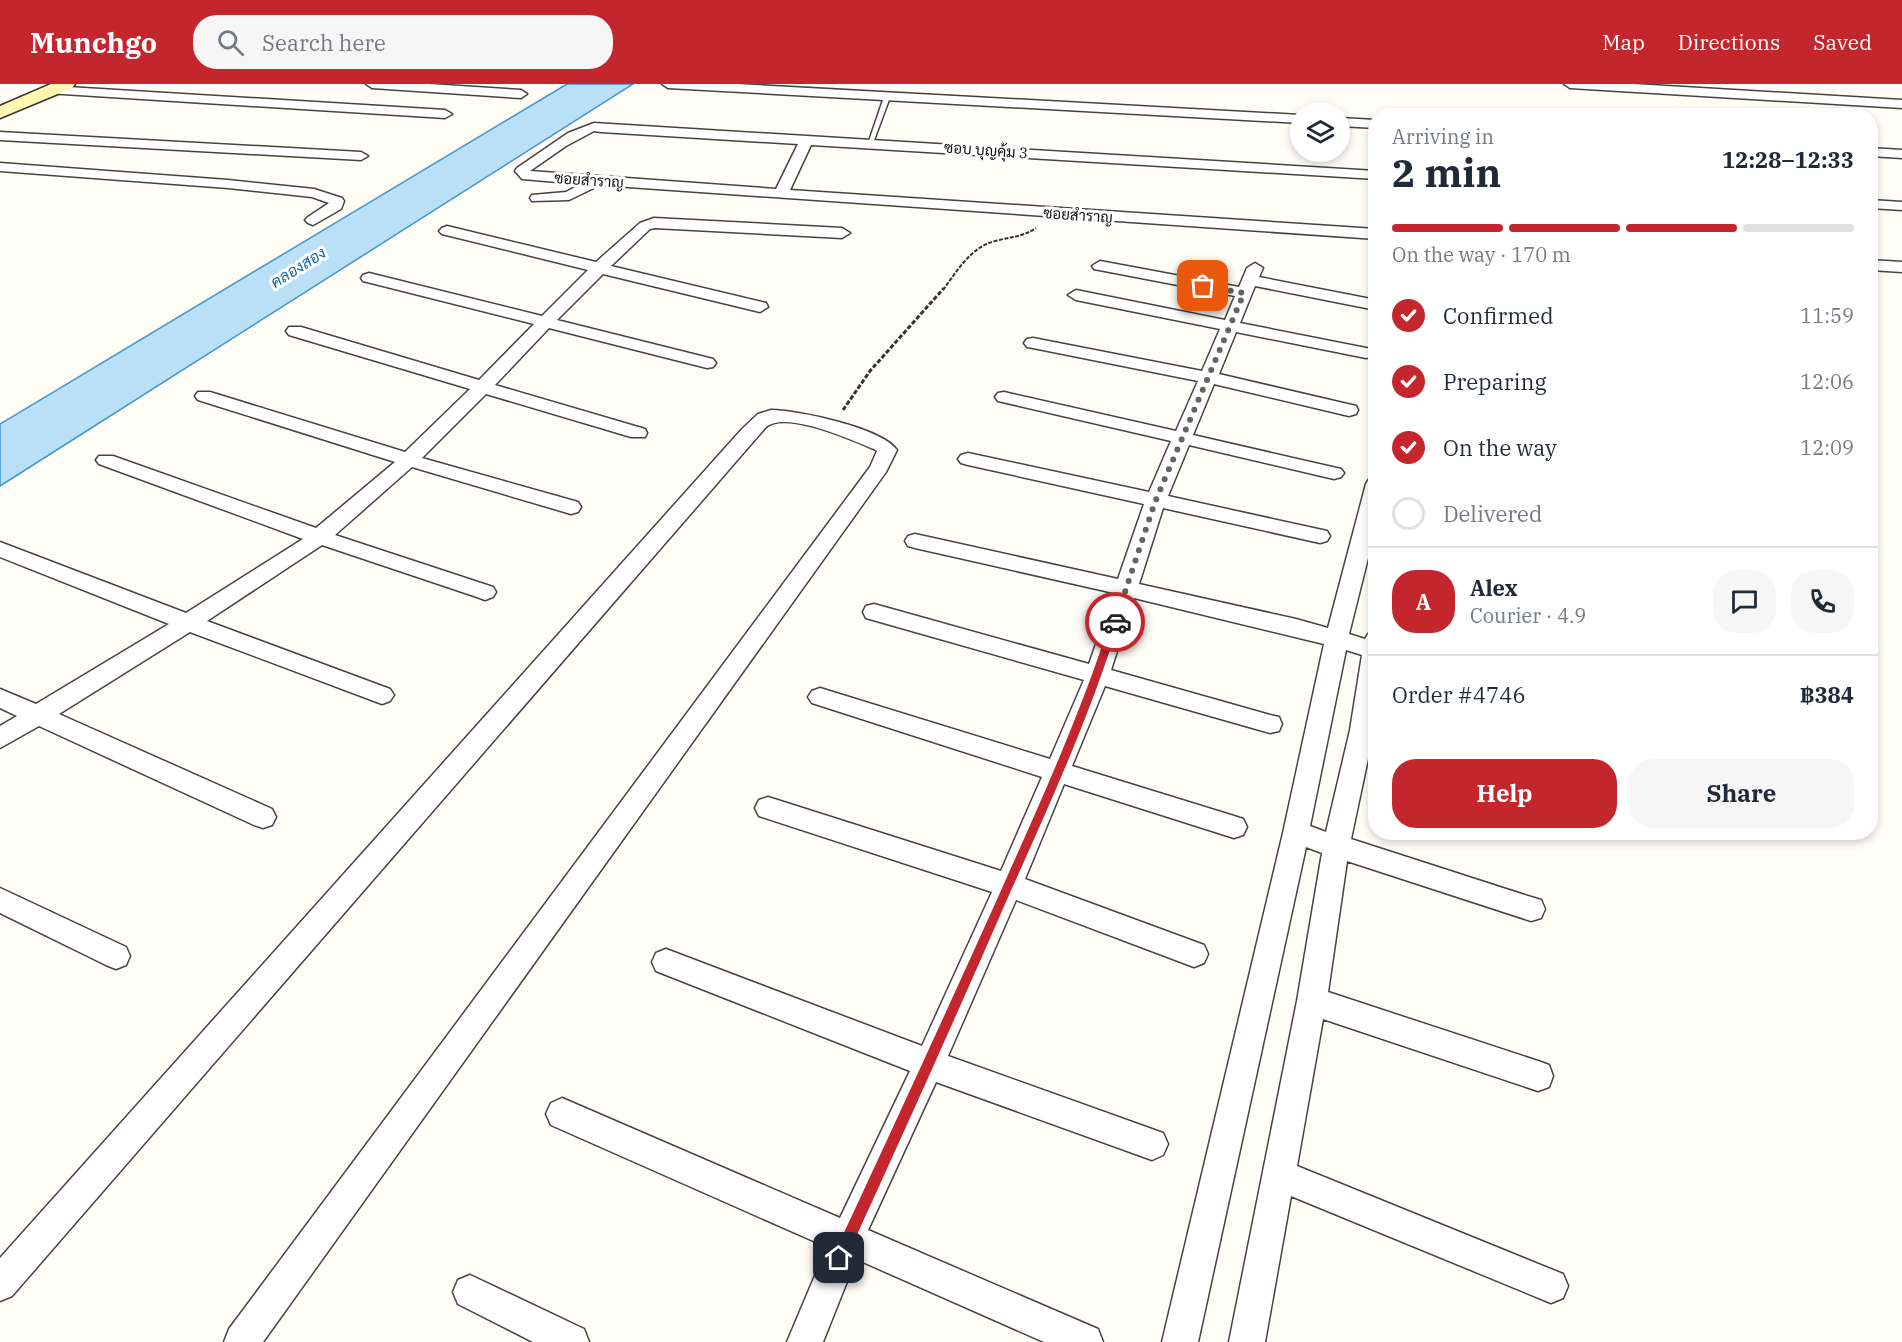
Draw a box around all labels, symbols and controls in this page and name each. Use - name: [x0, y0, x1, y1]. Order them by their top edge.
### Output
- search box: [193, 15, 613, 69]
- text: Munchgo: [30, 24, 157, 61]
- icon: search: [214, 26, 247, 59]
- text: Search here: [262, 28, 386, 57]
- text: Map: [1602, 28, 1645, 56]
- text: Directions: [1678, 28, 1780, 56]
- text: Saved: [1813, 28, 1872, 56]
- map controls: [1290, 102, 1350, 162]
- button: layers: [1290, 102, 1350, 162]
- text: Arriving in: [1392, 123, 1494, 150]
- street label: ซอบ บุญคุ้ม 3: [943, 138, 1029, 164]
- text: 12:28–12:33: [1722, 145, 1854, 174]
- text: 2 min: [1392, 147, 1501, 198]
- street label: ซอยสำราญ: [554, 168, 624, 192]
- street label: ซอยสำราญ: [1043, 203, 1113, 227]
- text: On the way · 170 m: [1392, 241, 1571, 268]
- water label: คลองสอง: [267, 242, 329, 292]
- pin: [1177, 260, 1228, 311]
- icon: bag: [1186, 269, 1219, 302]
- icon: check: [1392, 299, 1425, 332]
- text: Confirmed: [1443, 301, 1554, 330]
- text: 11:59: [1800, 302, 1854, 329]
- icon: check: [1392, 365, 1425, 398]
- text: Preparing: [1443, 367, 1547, 396]
- text: 12:06: [1800, 368, 1854, 395]
- icon: check: [1392, 431, 1425, 464]
- text: On the way: [1443, 433, 1557, 462]
- text: 12:09: [1800, 434, 1854, 461]
- text: Delivered: [1443, 499, 1542, 528]
- button: chat: [1713, 570, 1776, 633]
- button: phone: [1791, 570, 1854, 633]
- text: Alex: [1470, 573, 1518, 602]
- text: A: [1416, 587, 1431, 616]
- courier: [1085, 592, 1145, 652]
- text: Courier · 4.9: [1470, 602, 1586, 629]
- icon: car: [1099, 606, 1132, 639]
- text: Order #4746: [1392, 680, 1526, 709]
- text: ฿384: [1800, 680, 1854, 709]
- button: Help: [1392, 759, 1617, 828]
- button: Share: [1629, 759, 1854, 828]
- pin: [813, 1232, 864, 1283]
- icon: home: [822, 1241, 855, 1274]

